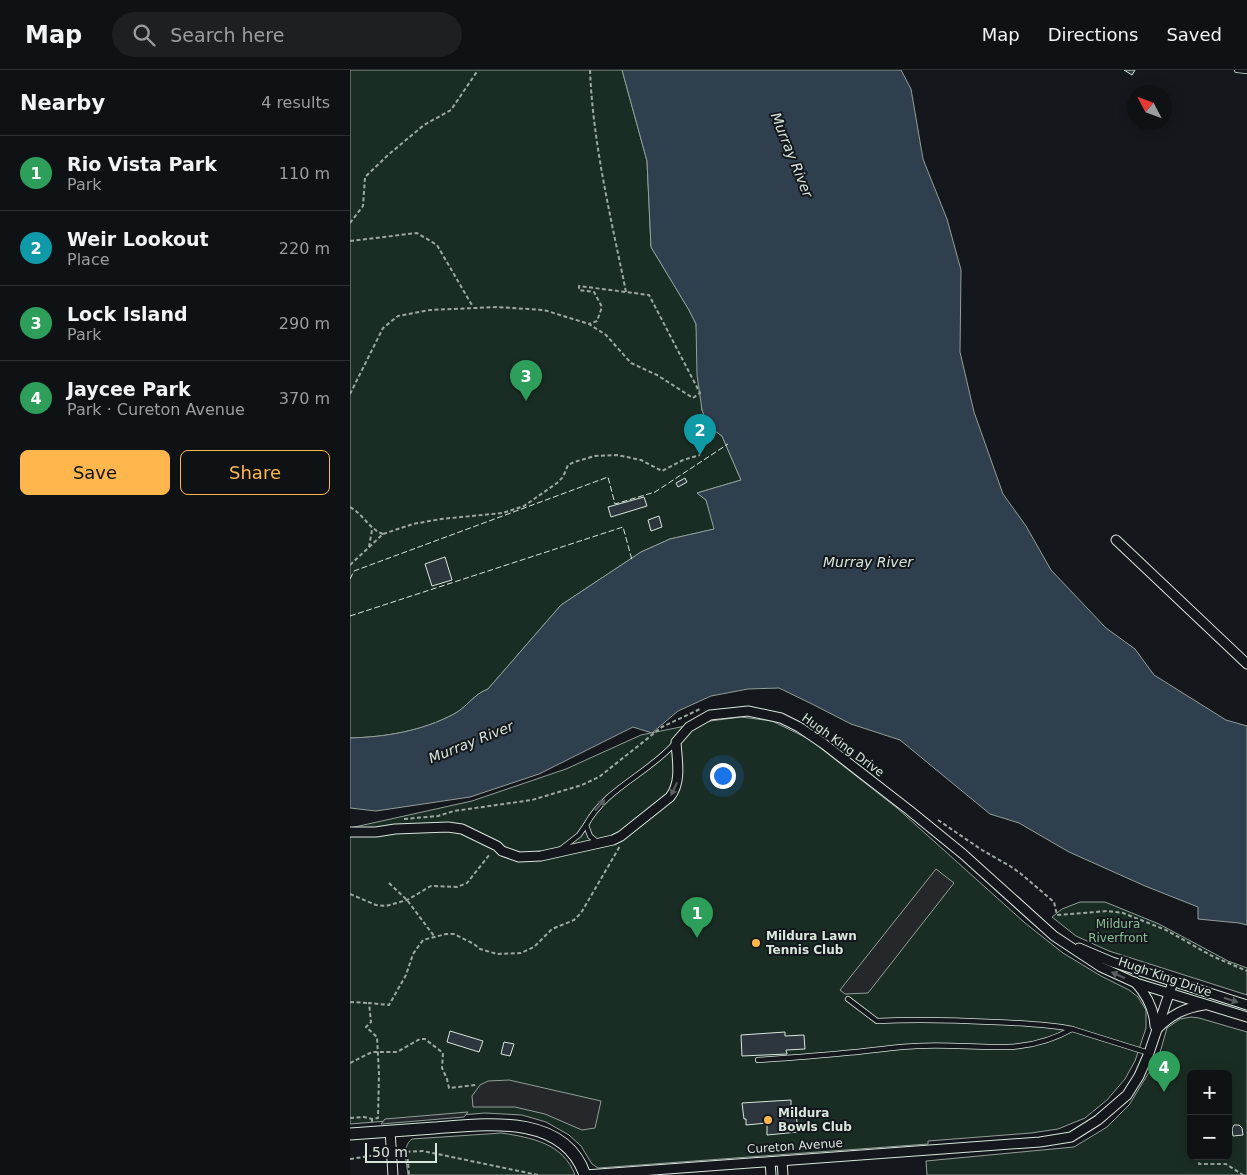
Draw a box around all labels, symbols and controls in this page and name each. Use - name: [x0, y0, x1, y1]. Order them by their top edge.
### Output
- search box: [112, 12, 462, 57]
- text: Map: [25, 21, 82, 49]
- icon: search: [130, 21, 158, 49]
- text: Search here: [170, 24, 284, 46]
- text: Map: [982, 24, 1020, 45]
- text: Directions: [1048, 24, 1138, 45]
- text: Saved: [1166, 24, 1222, 45]
- north arrow: [1127, 85, 1172, 130]
- text: Nearby: [20, 91, 105, 115]
- text: 4 results: [261, 93, 330, 112]
- water label: Murray River: [768, 110, 817, 201]
- text: Rio Vista Park: [67, 153, 217, 175]
- text: 1: [30, 164, 42, 183]
- text: 110 m: [279, 164, 330, 183]
- text: Park: [67, 175, 102, 194]
- text: Weir Lookout: [67, 228, 209, 250]
- text: 2: [30, 239, 42, 258]
- text: 220 m: [279, 239, 330, 258]
- text: Place: [67, 250, 110, 269]
- text: Lock Island: [67, 303, 188, 325]
- text: 3: [30, 314, 42, 333]
- text: 290 m: [279, 314, 330, 333]
- text: Park: [67, 325, 102, 344]
- pin: 3: [510, 360, 542, 401]
- text: Jaycee Park: [67, 378, 191, 400]
- text: 4: [30, 389, 42, 408]
- text: 370 m: [279, 389, 330, 408]
- text: Park · Cureton Avenue: [67, 400, 245, 419]
- pin: 2: [684, 414, 716, 455]
- button: Save: [20, 450, 170, 495]
- button: Share: [180, 450, 330, 495]
- water label: Murray River: [823, 554, 914, 570]
- street label: Hugh King Drive: [799, 711, 887, 779]
- water label: Murray River: [426, 717, 517, 766]
- your location: [710, 763, 736, 789]
- one-way arrow: [670, 782, 678, 797]
- one-way arrow: [594, 799, 606, 811]
- pin: 1: [681, 897, 713, 938]
- park label: Mildura Riverfront: [1088, 917, 1148, 945]
- place label: Mildura Lawn Tennis Club: [766, 929, 857, 957]
- marker: Mildura Lawn Tennis Club: [750, 937, 762, 949]
- street label: Hugh King Drive: [1116, 954, 1214, 1000]
- one-way arrow: [1111, 970, 1125, 978]
- one-way arrow: [1224, 996, 1239, 1004]
- pin: 4: [1148, 1051, 1180, 1092]
- map controls: [1187, 1070, 1232, 1160]
- button: +: [1187, 1070, 1232, 1115]
- place label: Mildura Bowls Club: [778, 1106, 852, 1134]
- marker: Mildura Bowls Club: [762, 1114, 774, 1126]
- button: −: [1187, 1115, 1232, 1160]
- street label: Cureton Avenue: [747, 1136, 843, 1156]
- scale bar: [365, 1140, 438, 1163]
- text: 50 m: [372, 1144, 408, 1160]

